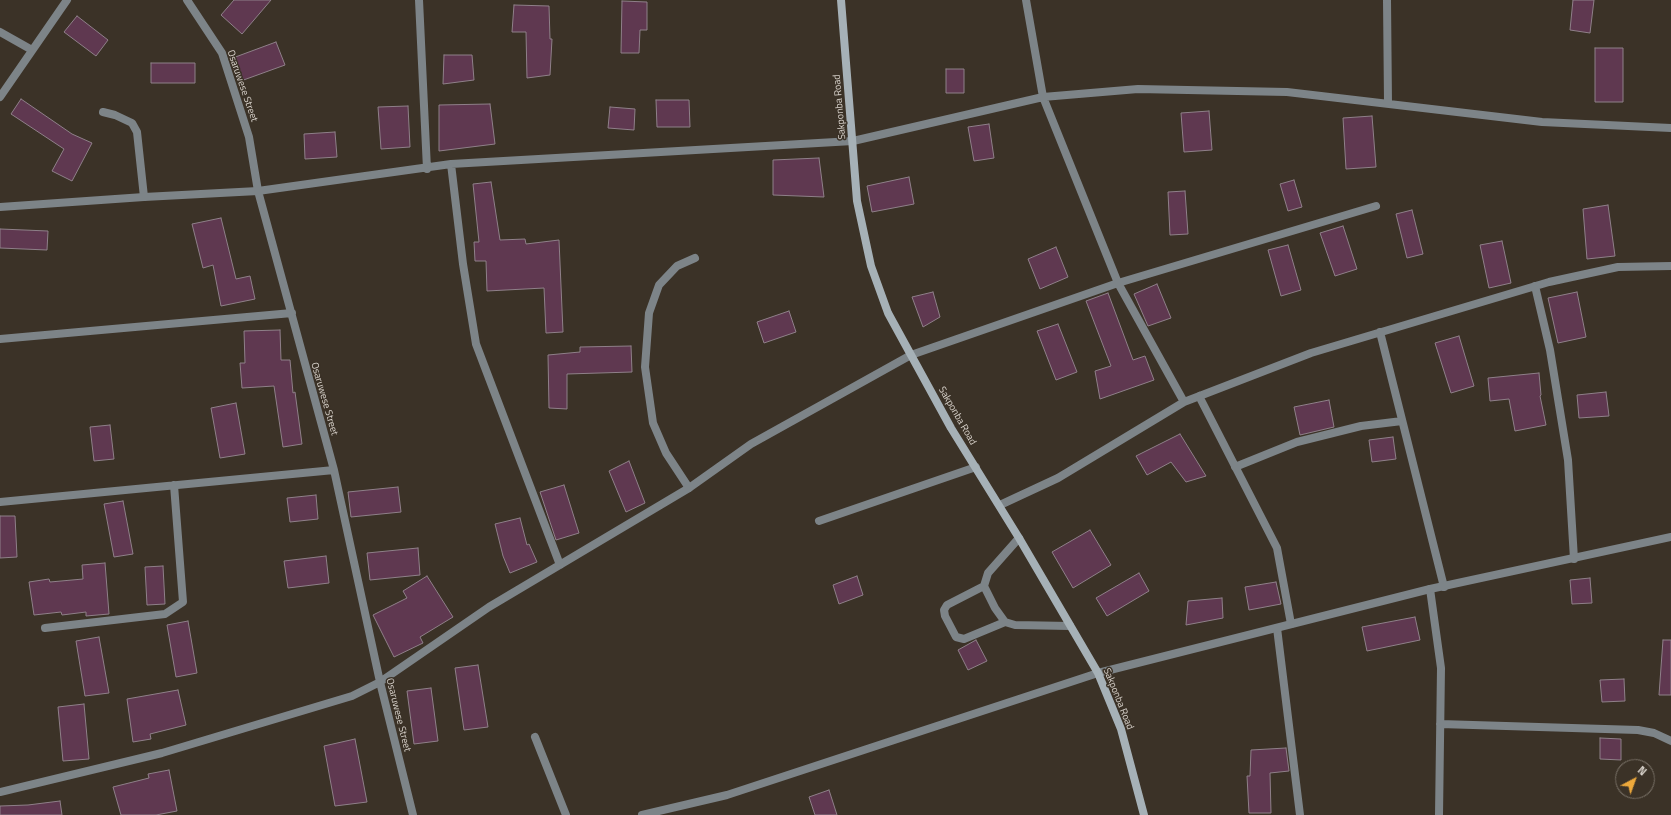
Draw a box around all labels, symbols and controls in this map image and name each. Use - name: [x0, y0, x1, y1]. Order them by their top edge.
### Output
- street label: Osaruwese Street: [224, 48, 260, 124]
- street label: Sakponba Road: [831, 74, 849, 140]
- street label: Osaruwese Street: [308, 361, 340, 437]
- street label: Sakponba Road: [935, 385, 979, 447]
- street label: Sakponba Road: [1100, 666, 1136, 732]
- street label: Osaruwese Street: [383, 677, 413, 753]
- north arrow: [1615, 759, 1655, 799]
- text: N: [1634, 762, 1650, 779]

